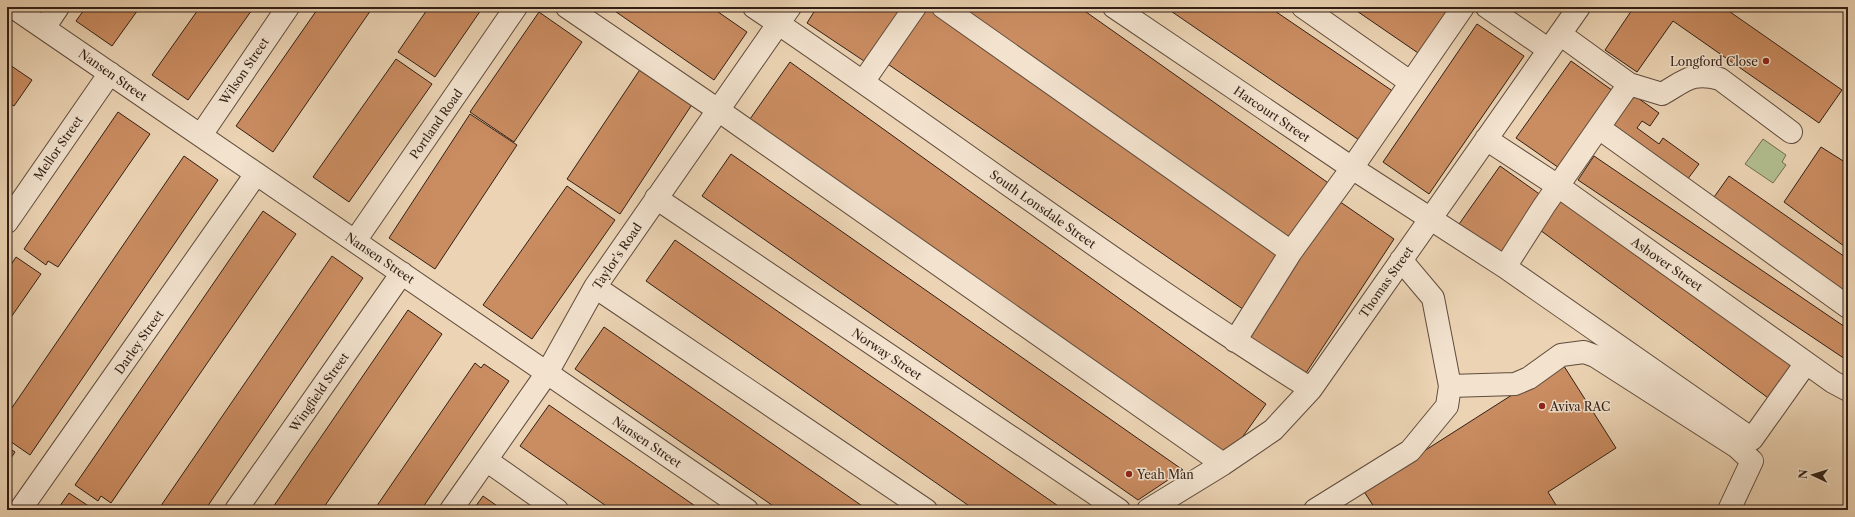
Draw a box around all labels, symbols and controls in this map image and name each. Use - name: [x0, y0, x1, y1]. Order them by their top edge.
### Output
- street label: Wilson Street: [216, 34, 272, 108]
- street label: Nansen Street: [76, 46, 151, 105]
- place label: Longford Close: [1670, 54, 1758, 69]
- marker: Longford Close: [1761, 56, 1771, 66]
- street label: Harcourt Street: [1231, 83, 1314, 146]
- street label: Portland Road: [406, 86, 466, 162]
- street label: Mellor Street: [30, 112, 86, 183]
- street label: South Lonsdale Street: [987, 167, 1100, 252]
- street label: Taylor's Road: [589, 219, 645, 292]
- street label: Nansen Street: [343, 229, 418, 287]
- street label: Ashover Street: [1628, 233, 1706, 295]
- street label: Thomas Street: [1356, 243, 1417, 321]
- street label: Darley Street: [111, 307, 167, 377]
- street label: Norway Street: [849, 325, 925, 383]
- street label: Wingfield Street: [286, 349, 352, 435]
- place label: Aviva RAC: [1549, 399, 1610, 414]
- marker: Aviva RAC: [1537, 401, 1547, 411]
- street label: Nansen Street: [610, 413, 685, 471]
- north arrow: [1793, 455, 1833, 495]
- place label: Yeah Man: [1136, 467, 1194, 482]
- marker: Yeah Man: [1124, 469, 1134, 479]
- text: N: [1796, 469, 1810, 480]

